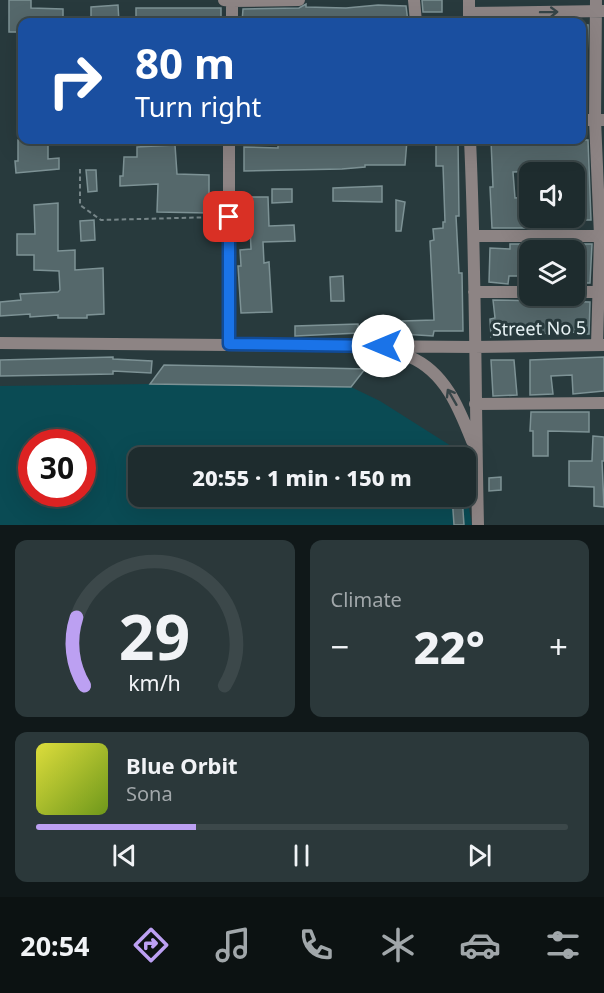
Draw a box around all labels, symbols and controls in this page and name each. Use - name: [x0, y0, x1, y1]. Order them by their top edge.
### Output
- one-way arrow: [538, 6, 558, 17]
- text: 80 m: [135, 34, 235, 91]
- icon: right: [36, 42, 114, 120]
- text: Turn right: [135, 88, 261, 125]
- map controls: [519, 162, 585, 306]
- button: sound: [519, 162, 585, 228]
- pin: [203, 191, 254, 242]
- icon: arrive: [212, 200, 245, 233]
- button: layers: [519, 240, 585, 306]
- position arrow: [351, 314, 415, 378]
- street label: Street No 5: [492, 315, 586, 341]
- one-way arrow: [446, 389, 458, 406]
- speed limit sign: 30: [18, 429, 96, 507]
- text: 20:55 · 1 min · 150 m: [192, 462, 412, 492]
- text: Climate: [331, 586, 402, 613]
- text: 29: [119, 593, 190, 678]
- text: 22°: [414, 616, 485, 677]
- text: −: [331, 624, 349, 669]
- text: +: [549, 624, 568, 669]
- text: km/h: [128, 668, 181, 697]
- text: Blue Orbit: [126, 750, 238, 780]
- text: Sona: [126, 780, 173, 807]
- icon: previous: [108, 839, 141, 872]
- icon: pause: [285, 839, 318, 872]
- icon: next: [463, 839, 496, 872]
- icon: directions: [130, 924, 172, 966]
- icon: music: [212, 924, 254, 966]
- icon: phone: [295, 924, 337, 966]
- icon: climate: [377, 924, 419, 966]
- icon: car: [459, 924, 501, 966]
- icon: filters: [542, 924, 584, 966]
- text: 20:54: [20, 927, 90, 964]

